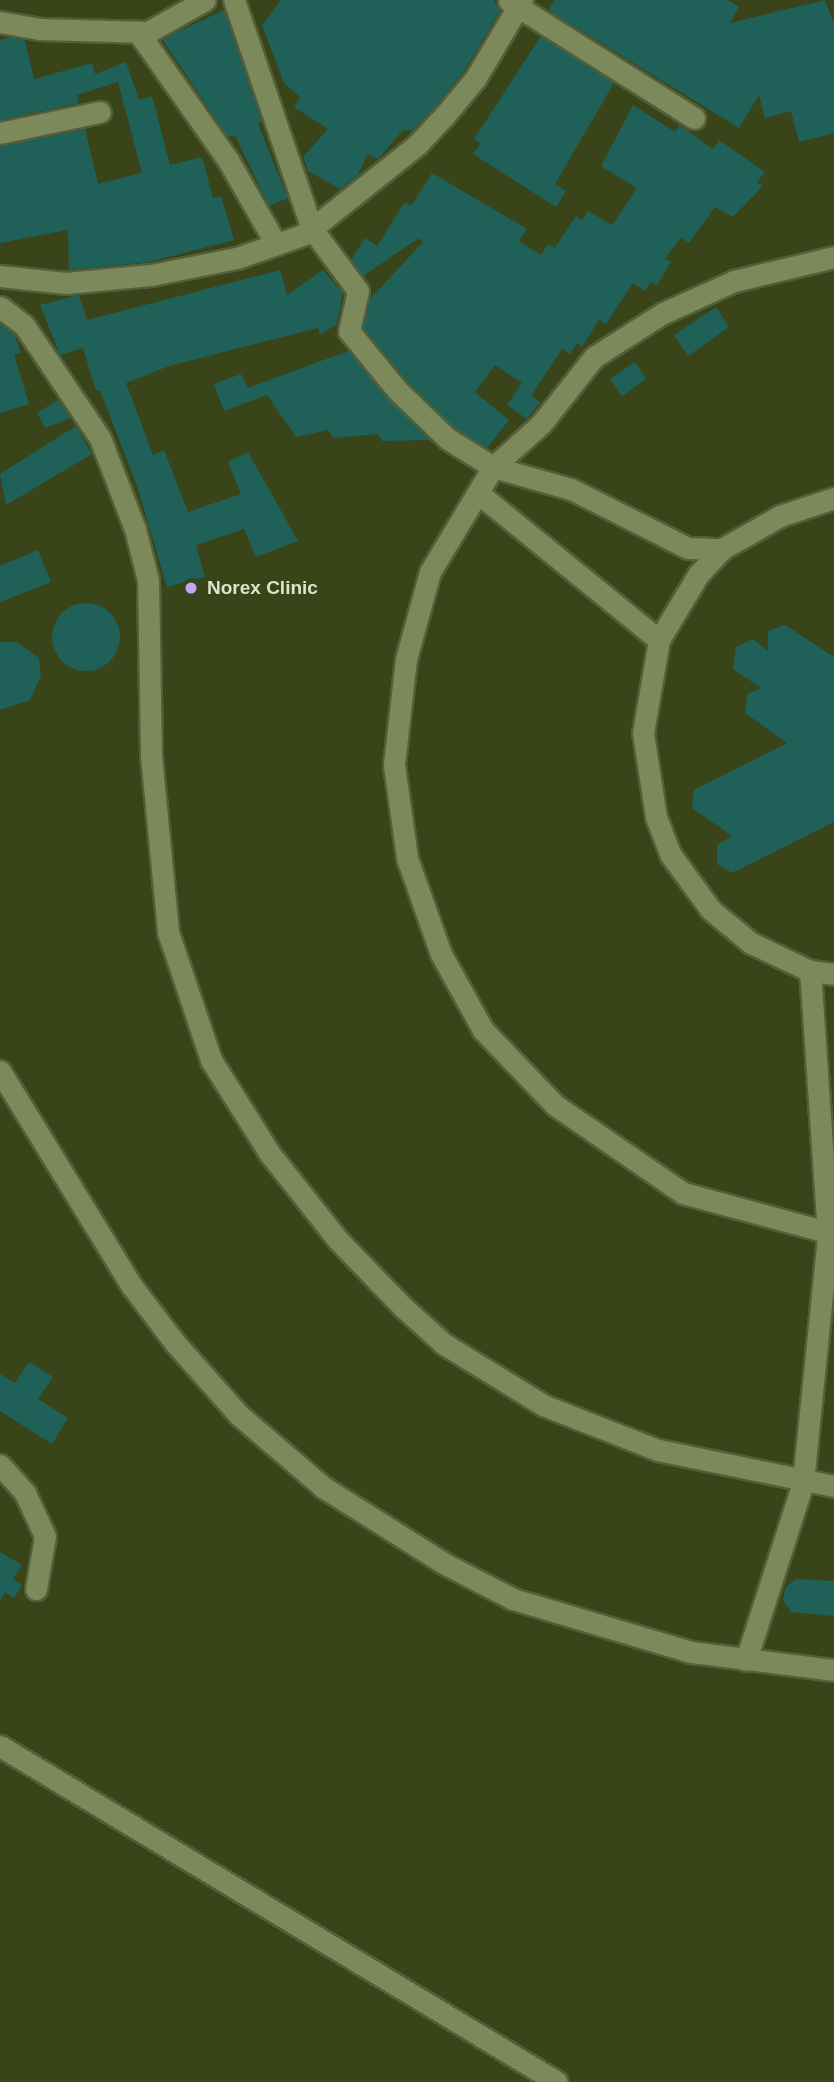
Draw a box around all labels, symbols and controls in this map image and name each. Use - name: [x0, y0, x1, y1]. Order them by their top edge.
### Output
- place label: Norex Clinic: [207, 577, 318, 599]
- marker: Norex Clinic: [181, 578, 201, 598]

